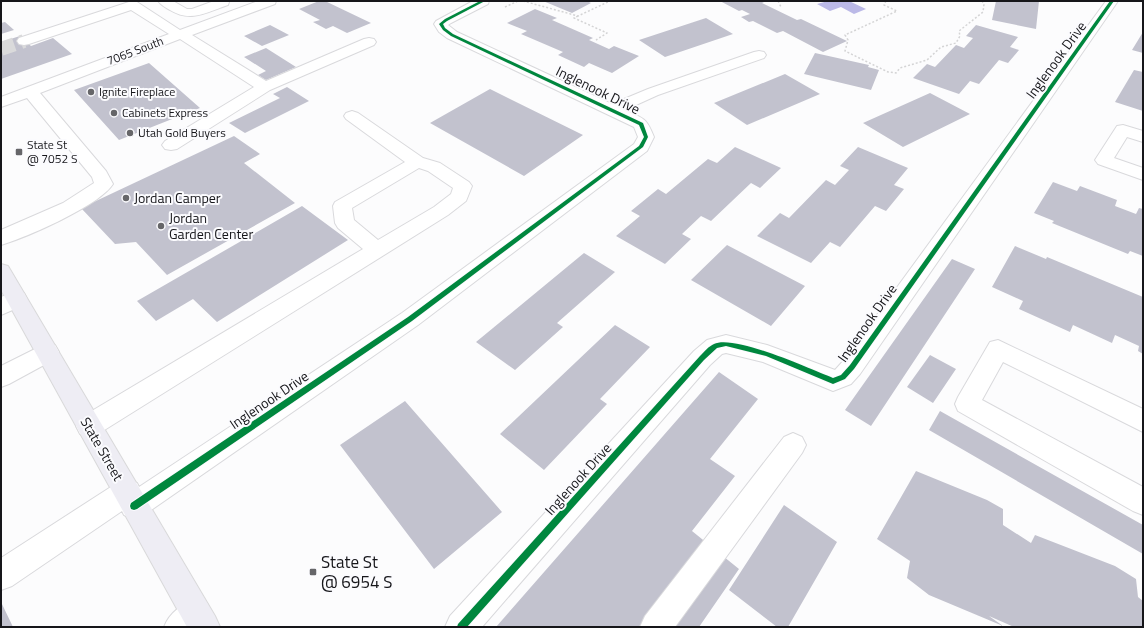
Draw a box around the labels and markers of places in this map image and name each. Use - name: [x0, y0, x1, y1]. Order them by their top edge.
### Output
- place label: Ignite Fireplace: [99, 82, 175, 101]
- marker: Ignite Fireplace: [86, 87, 96, 97]
- place label: Cabinets Express: [122, 103, 208, 122]
- marker: Cabinets Express: [109, 108, 119, 118]
- place label: Utah Gold Buyers: [138, 123, 226, 142]
- marker: Utah Gold Buyers: [125, 128, 135, 138]
- place label: State St @ 7052 S: [27, 135, 77, 168]
- marker: State St @ 7052 S: [14, 147, 24, 157]
- place label: Jordan Camper: [134, 187, 221, 208]
- marker: Jordan Camper: [121, 193, 131, 203]
- place label: Jordan Garden Center: [169, 207, 253, 244]
- marker: Jordan Garden Center: [156, 221, 166, 231]
- place label: State St @ 6954 S: [321, 549, 392, 595]
- marker: State St @ 6954 S: [308, 567, 318, 577]

